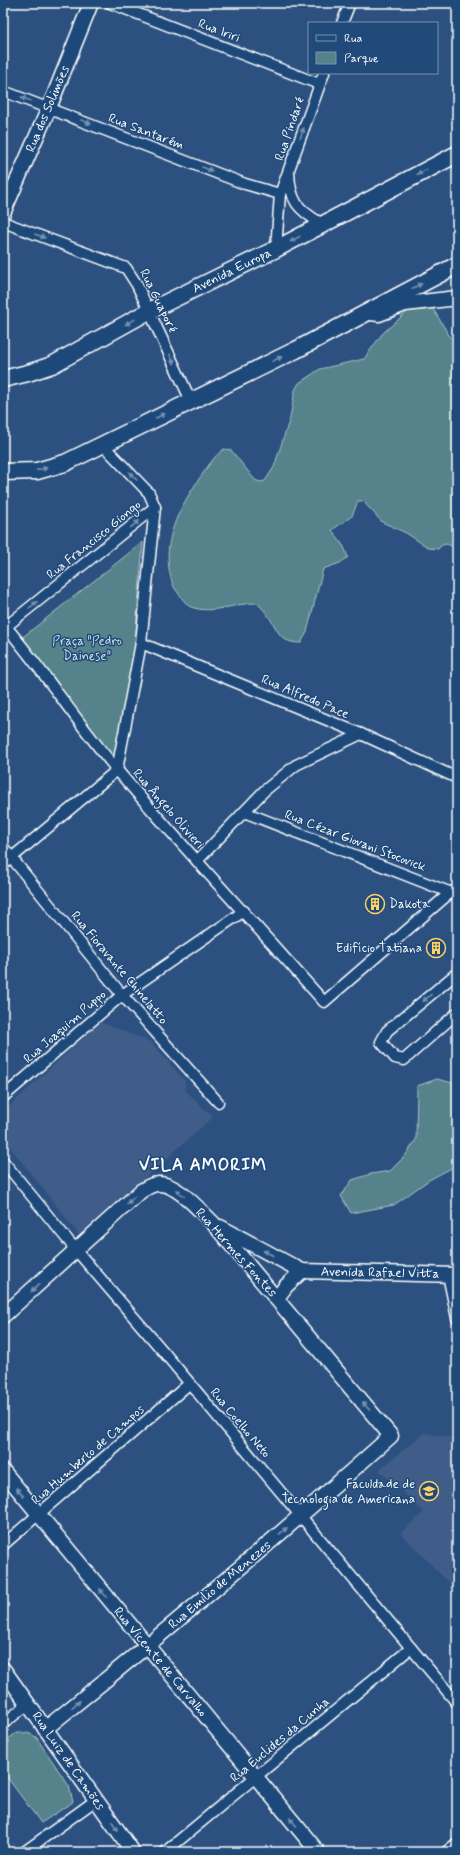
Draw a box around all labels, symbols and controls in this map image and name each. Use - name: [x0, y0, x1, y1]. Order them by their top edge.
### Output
- street label: Rua Iriri: [196, 15, 242, 47]
- legend: [308, 22, 438, 74]
- text: Rua: [344, 31, 362, 47]
- text: Parque: [344, 51, 379, 67]
- street label: Rua dos Solimões: [22, 63, 74, 155]
- street label: Rua Pindaré: [271, 95, 309, 163]
- one-way arrow: [20, 96, 32, 102]
- street label: Rua Santarém: [106, 110, 186, 154]
- one-way arrow: [80, 119, 92, 125]
- one-way arrow: [299, 127, 305, 139]
- one-way arrow: [201, 167, 213, 173]
- one-way arrow: [417, 169, 428, 175]
- one-way arrow: [34, 233, 46, 239]
- one-way arrow: [289, 235, 300, 242]
- street label: Avenida Europa: [190, 244, 275, 297]
- street label: Rua Guaporé: [135, 266, 181, 336]
- one-way arrow: [411, 283, 423, 290]
- one-way arrow: [124, 318, 136, 325]
- one-way arrow: [169, 354, 175, 365]
- one-way arrow: [271, 356, 282, 362]
- one-way arrow: [154, 413, 166, 420]
- one-way arrow: [36, 466, 48, 472]
- one-way arrow: [128, 471, 138, 481]
- street label: Rua Francisco Giongo: [43, 497, 145, 584]
- one-way arrow: [129, 519, 140, 528]
- one-way arrow: [28, 601, 39, 609]
- park label: Praça "Pedro Dainese": [52, 633, 122, 665]
- street label: Rua Alfredo Pace: [258, 671, 352, 723]
- street label: Rua Ângelo Olivieri: [127, 765, 208, 854]
- street label: Rua Cézar Giovani Stocovick: [282, 806, 429, 876]
- building icon: Dakota: [364, 893, 386, 915]
- place label: Dakota: [389, 896, 430, 913]
- street label: Rua Fioravante Chinelatto: [67, 908, 172, 1028]
- building icon: Edifício Tatiana: [425, 937, 447, 959]
- place label: Edifício Tatiana: [336, 940, 422, 957]
- street label: Rua Joaquim Puppo: [20, 986, 110, 1068]
- one-way arrow: [422, 993, 432, 1002]
- district label: VILA AMORIM: [139, 1154, 267, 1176]
- one-way arrow: [174, 1188, 185, 1197]
- one-way arrow: [126, 1195, 135, 1204]
- street label: Rua Hermes Fontes: [191, 1205, 281, 1301]
- one-way arrow: [262, 1249, 274, 1256]
- street label: Avenida Rafael Vitta: [321, 1263, 440, 1283]
- one-way arrow: [29, 1283, 40, 1292]
- street label: Rua Coelho Neto: [206, 1385, 274, 1461]
- one-way arrow: [362, 1400, 371, 1411]
- street label: Rua Humberto de Campos: [28, 1401, 148, 1509]
- place label: Faculdade de Tecnologia de Americana: [282, 1476, 415, 1510]
- school or university icon: Faculdade de Tecnologia de Americana: [418, 1480, 440, 1502]
- one-way arrow: [16, 1487, 25, 1498]
- one-way arrow: [278, 1527, 289, 1536]
- street label: Rua Emilio de Menezes: [165, 1537, 275, 1633]
- one-way arrow: [98, 1587, 107, 1598]
- street label: Rua Vicente de Carvalho: [109, 1604, 211, 1721]
- street label: Rua Euclides da Cunha: [227, 1693, 333, 1787]
- one-way arrow: [70, 1700, 81, 1709]
- street label: Rua Luiz de Camões: [28, 1709, 108, 1814]
- one-way arrow: [288, 1817, 297, 1827]
- one-way arrow: [111, 1821, 119, 1832]

